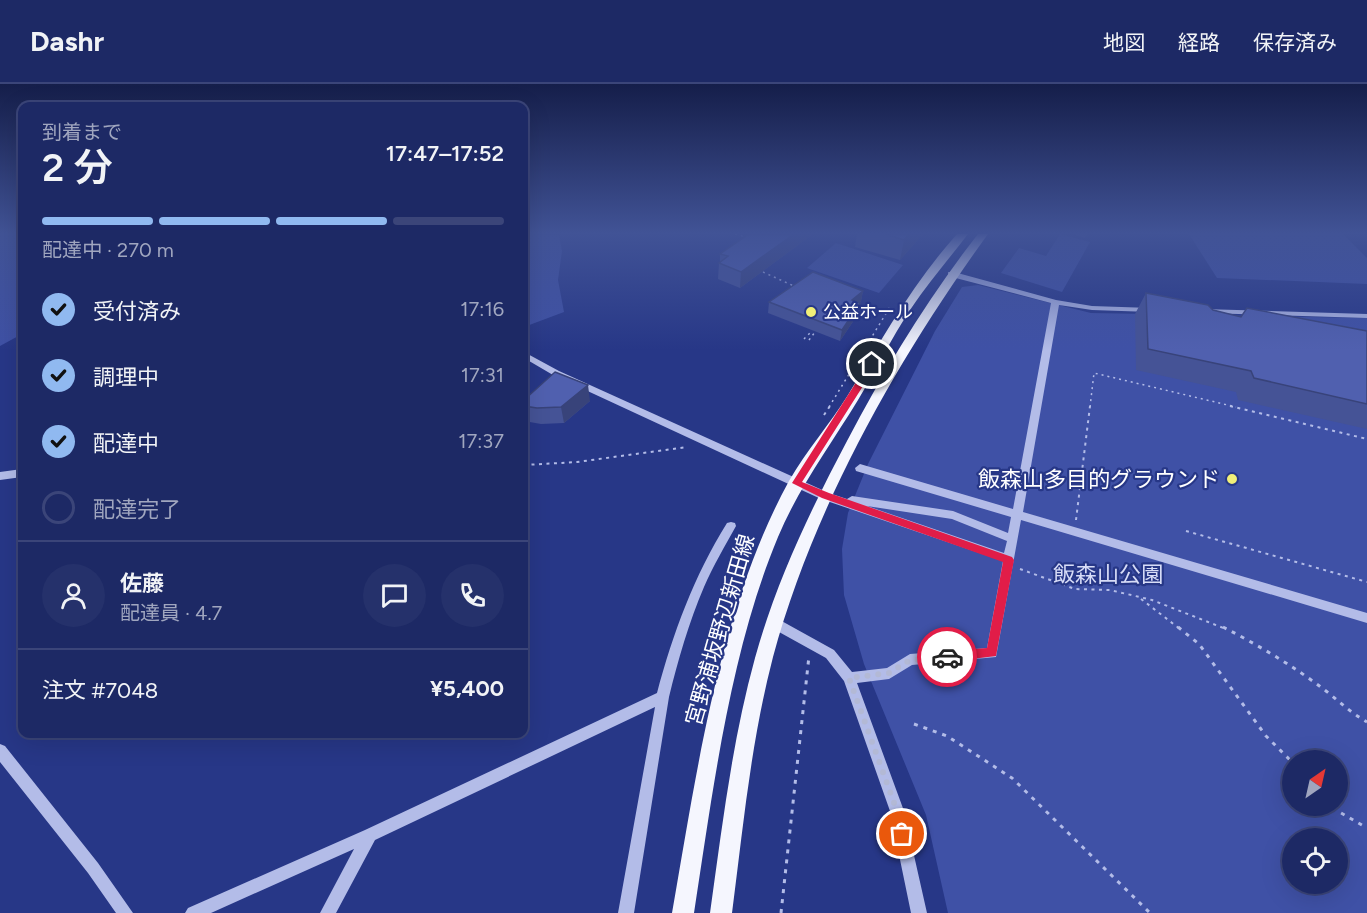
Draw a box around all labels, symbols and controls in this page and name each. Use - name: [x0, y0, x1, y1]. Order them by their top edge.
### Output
- text: Dashr: [30, 24, 104, 58]
- text: 地図: [1103, 30, 1145, 55]
- text: 経路: [1178, 30, 1220, 55]
- text: 保存済み: [1253, 30, 1337, 55]
- text: 到着まで: [42, 120, 122, 144]
- text: 17:47–17:52: [386, 140, 504, 167]
- text: 2 分: [42, 144, 113, 191]
- text: 配達中 · 270 m: [42, 238, 174, 262]
- icon: check: [42, 293, 75, 326]
- text: 17:16: [460, 297, 504, 321]
- text: 受付済み: [93, 298, 181, 325]
- place label: 公益ホール: [823, 301, 913, 323]
- marker: 公益ホール: [804, 305, 818, 319]
- pin: [846, 338, 897, 389]
- icon: home: [855, 347, 888, 380]
- icon: check: [42, 359, 75, 392]
- text: 17:31: [461, 363, 504, 387]
- text: 調理中: [93, 364, 159, 391]
- icon: check: [42, 425, 75, 458]
- text: 17:37: [458, 429, 504, 453]
- text: 配達中: [93, 430, 159, 457]
- place label: 飯森山多目的グラウンド: [978, 466, 1220, 493]
- marker: 飯森山多目的グラウンド: [1225, 472, 1239, 486]
- text: 配達完了: [93, 496, 181, 523]
- street label: 宮野浦坂野辺新田線: [680, 531, 760, 729]
- park label: 飯森山公園: [1053, 561, 1163, 588]
- button: person: [42, 564, 105, 627]
- button: chat: [363, 564, 426, 627]
- button: phone: [441, 564, 504, 627]
- text: 佐藤: [120, 570, 164, 597]
- text: 配達員 · 4.7: [120, 601, 222, 625]
- courier: [917, 627, 977, 687]
- icon: car: [931, 641, 964, 674]
- text: ¥5,400: [430, 675, 504, 702]
- text: 注文 #7048: [42, 677, 158, 704]
- north arrow: [1282, 750, 1348, 816]
- map controls: [1282, 750, 1348, 894]
- pin: [876, 808, 927, 859]
- icon: bag: [885, 817, 918, 850]
- button: locate: [1282, 828, 1348, 894]

